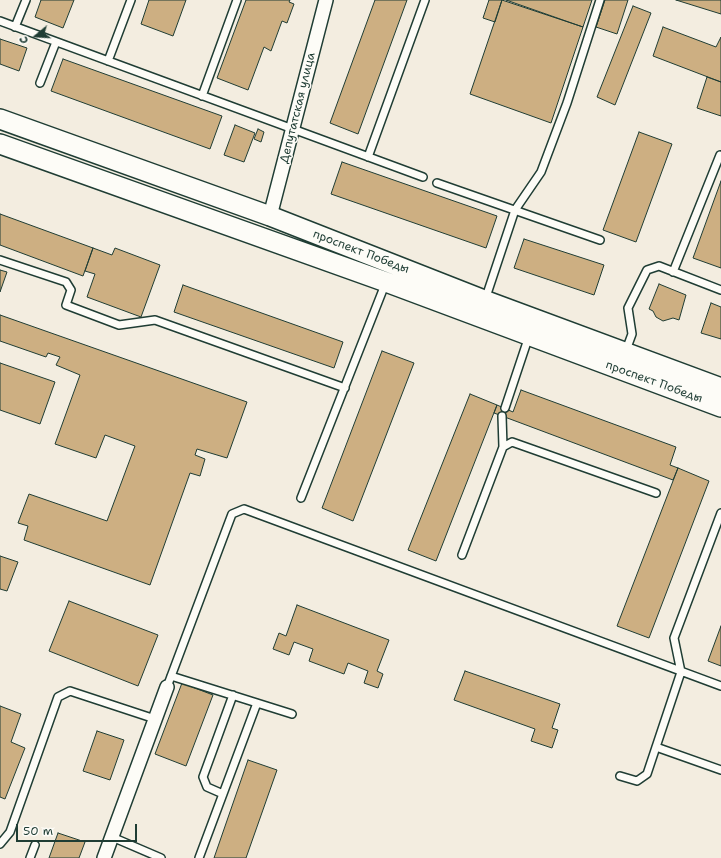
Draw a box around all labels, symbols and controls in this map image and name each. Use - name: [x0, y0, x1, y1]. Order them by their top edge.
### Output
- north arrow: [16, 16, 56, 56]
- text: С: [16, 34, 32, 45]
- street label: Депутатская улица: [277, 51, 319, 165]
- street label: проспект Победы: [311, 227, 411, 277]
- street label: проспект Победы: [604, 358, 704, 406]
- scale bar: [18, 816, 139, 842]
- text: 50 m: [23, 823, 53, 839]

